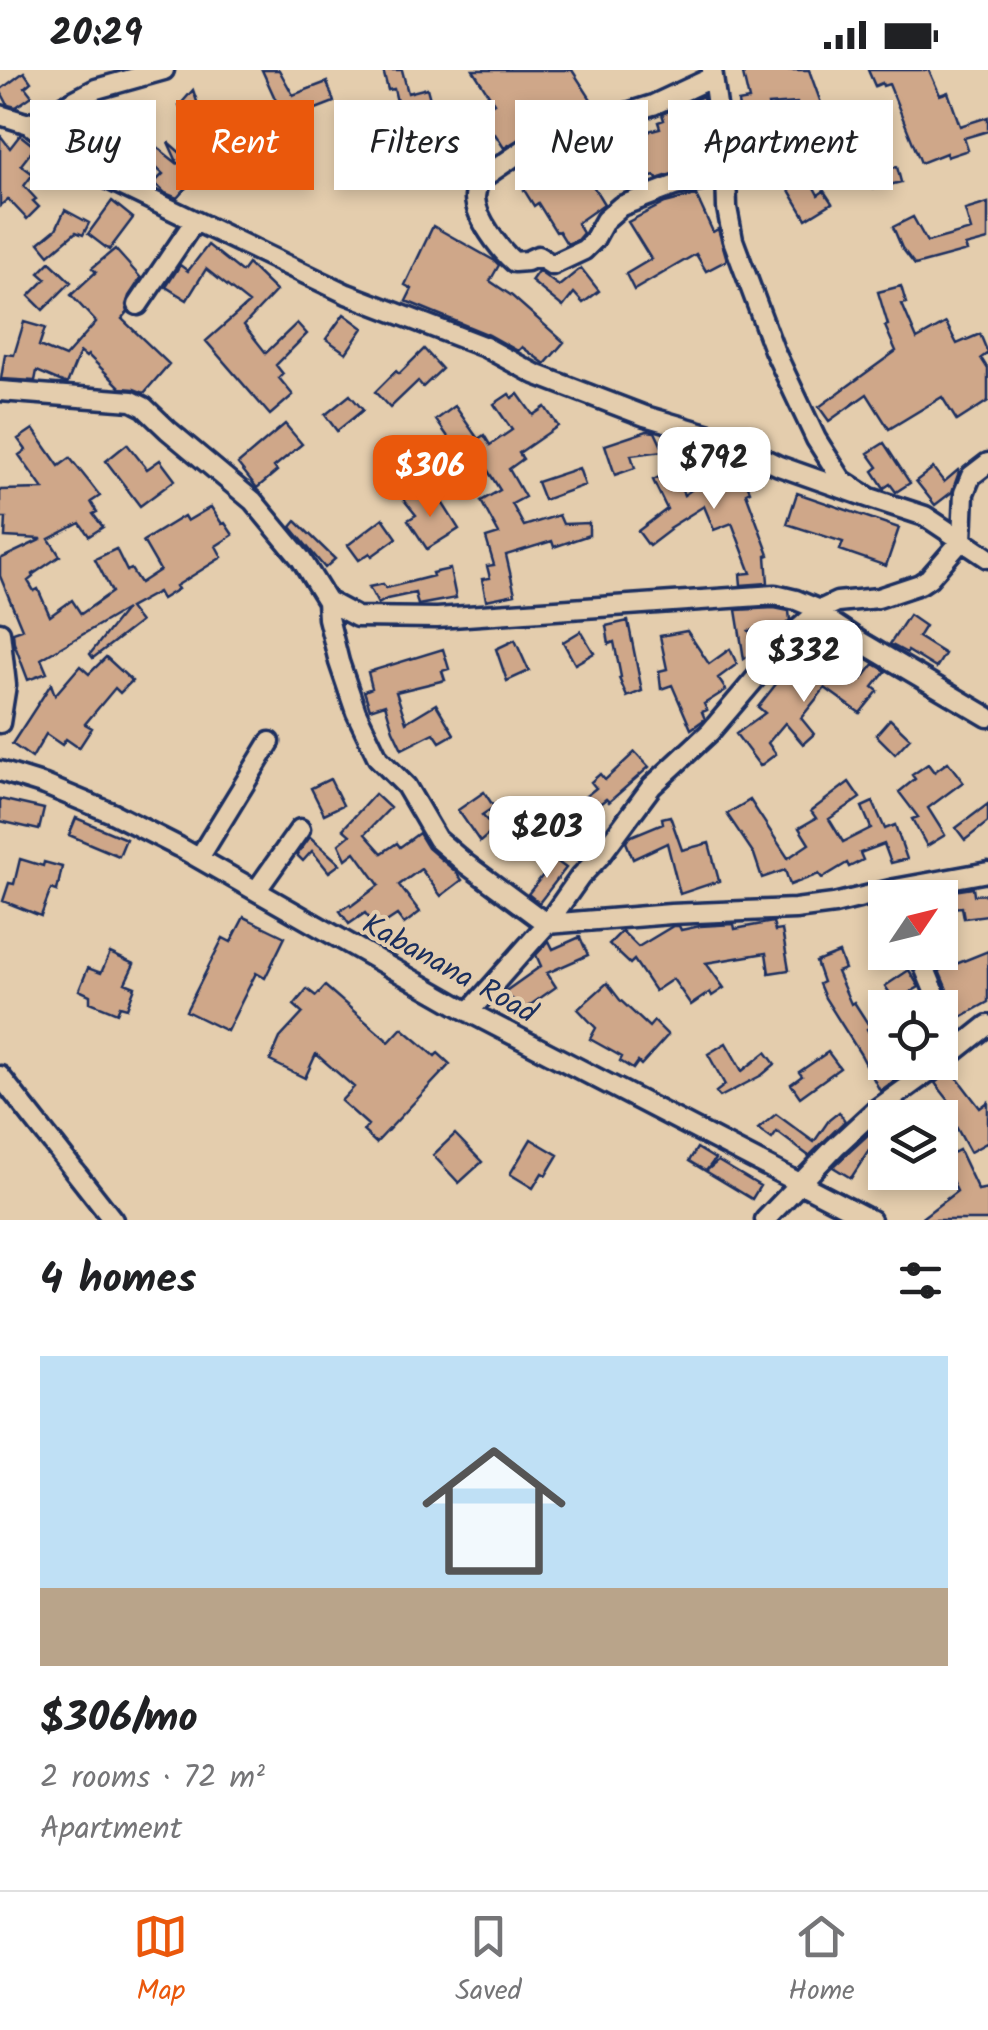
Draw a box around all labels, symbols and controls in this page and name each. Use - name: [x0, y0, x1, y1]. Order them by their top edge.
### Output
- text: 20:29: [50, 5, 142, 65]
- chip: Buy: [30, 100, 156, 190]
- chip: Rent: [176, 100, 314, 190]
- chip: Filters: [334, 100, 495, 190]
- chip: New: [515, 100, 648, 190]
- chip: Apartment: [668, 100, 893, 190]
- pin: $792: [655, 427, 773, 512]
- text: $792: [680, 434, 748, 485]
- pin: $306: [371, 435, 489, 520]
- text: $306: [395, 442, 465, 493]
- pin: $332: [745, 620, 863, 705]
- text: $332: [768, 627, 840, 678]
- pin: $203: [488, 796, 606, 881]
- text: $203: [511, 803, 583, 854]
- north arrow: [868, 880, 958, 970]
- map controls: [868, 880, 958, 1190]
- street label: Kabanana Road: [353, 902, 546, 1038]
- button: locate: [868, 990, 958, 1080]
- button: layers: [868, 1100, 958, 1190]
- text: 4 homes: [40, 1247, 196, 1314]
- icon: filters: [893, 1253, 948, 1308]
- icon: home: [404, 1421, 584, 1601]
- text: $306/mo: [40, 1686, 198, 1753]
- text: 2 rooms · 72 m²: [40, 1753, 265, 1804]
- text: Apartment: [40, 1804, 182, 1855]
- tab: Map: [133, 1909, 188, 2014]
- tab: Saved: [455, 1909, 522, 2014]
- tab: Home: [788, 1909, 855, 2014]

